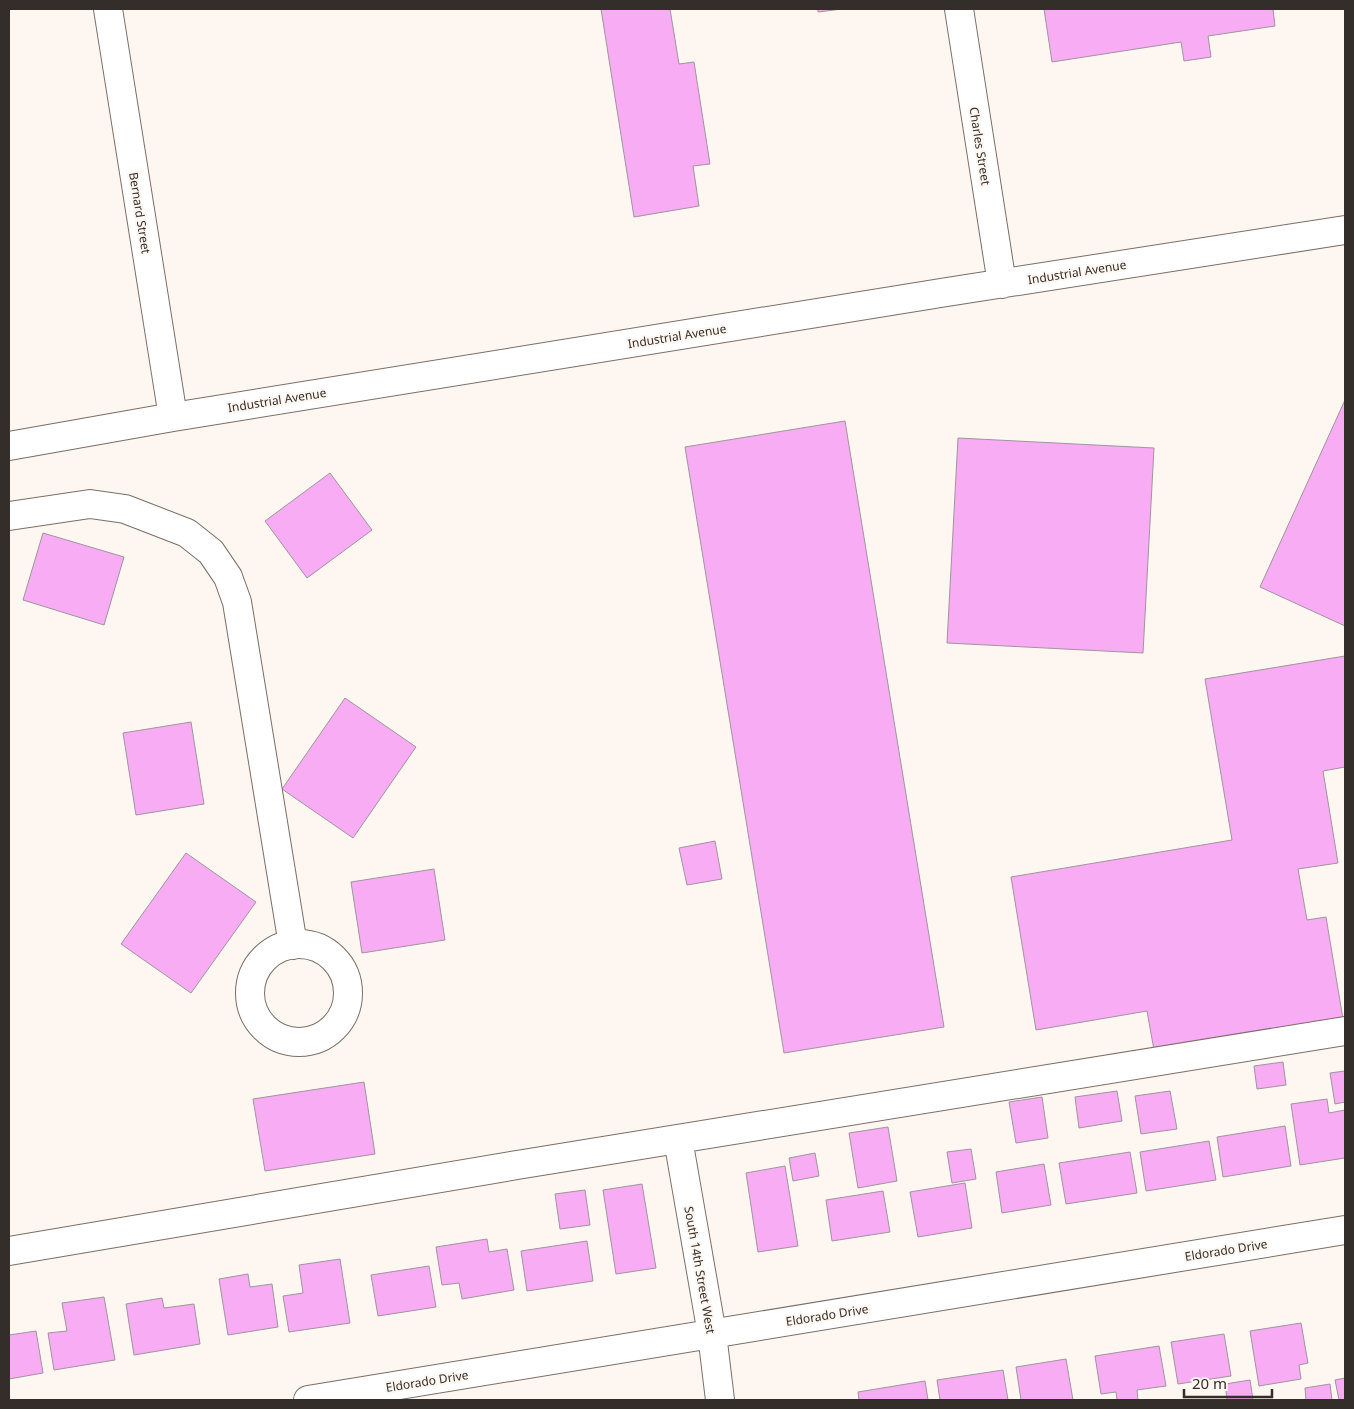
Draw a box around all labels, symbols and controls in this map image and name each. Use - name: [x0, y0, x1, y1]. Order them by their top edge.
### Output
- street label: Charles Street: [965, 106, 995, 187]
- street label: Bernard Street: [125, 171, 155, 256]
- street label: Industrial Avenue: [1027, 256, 1128, 288]
- street label: Industrial Avenue: [627, 320, 728, 352]
- street label: Industrial Avenue: [227, 384, 328, 416]
- street label: South 14th Street West: [680, 1205, 720, 1336]
- street label: Eldorado Drive: [1184, 1235, 1269, 1265]
- street label: Eldorado Drive: [785, 1300, 870, 1330]
- street label: Eldorado Drive: [385, 1366, 470, 1396]
- scale bar: [1184, 1366, 1272, 1398]
- text: 20 m: [1192, 1373, 1227, 1393]

